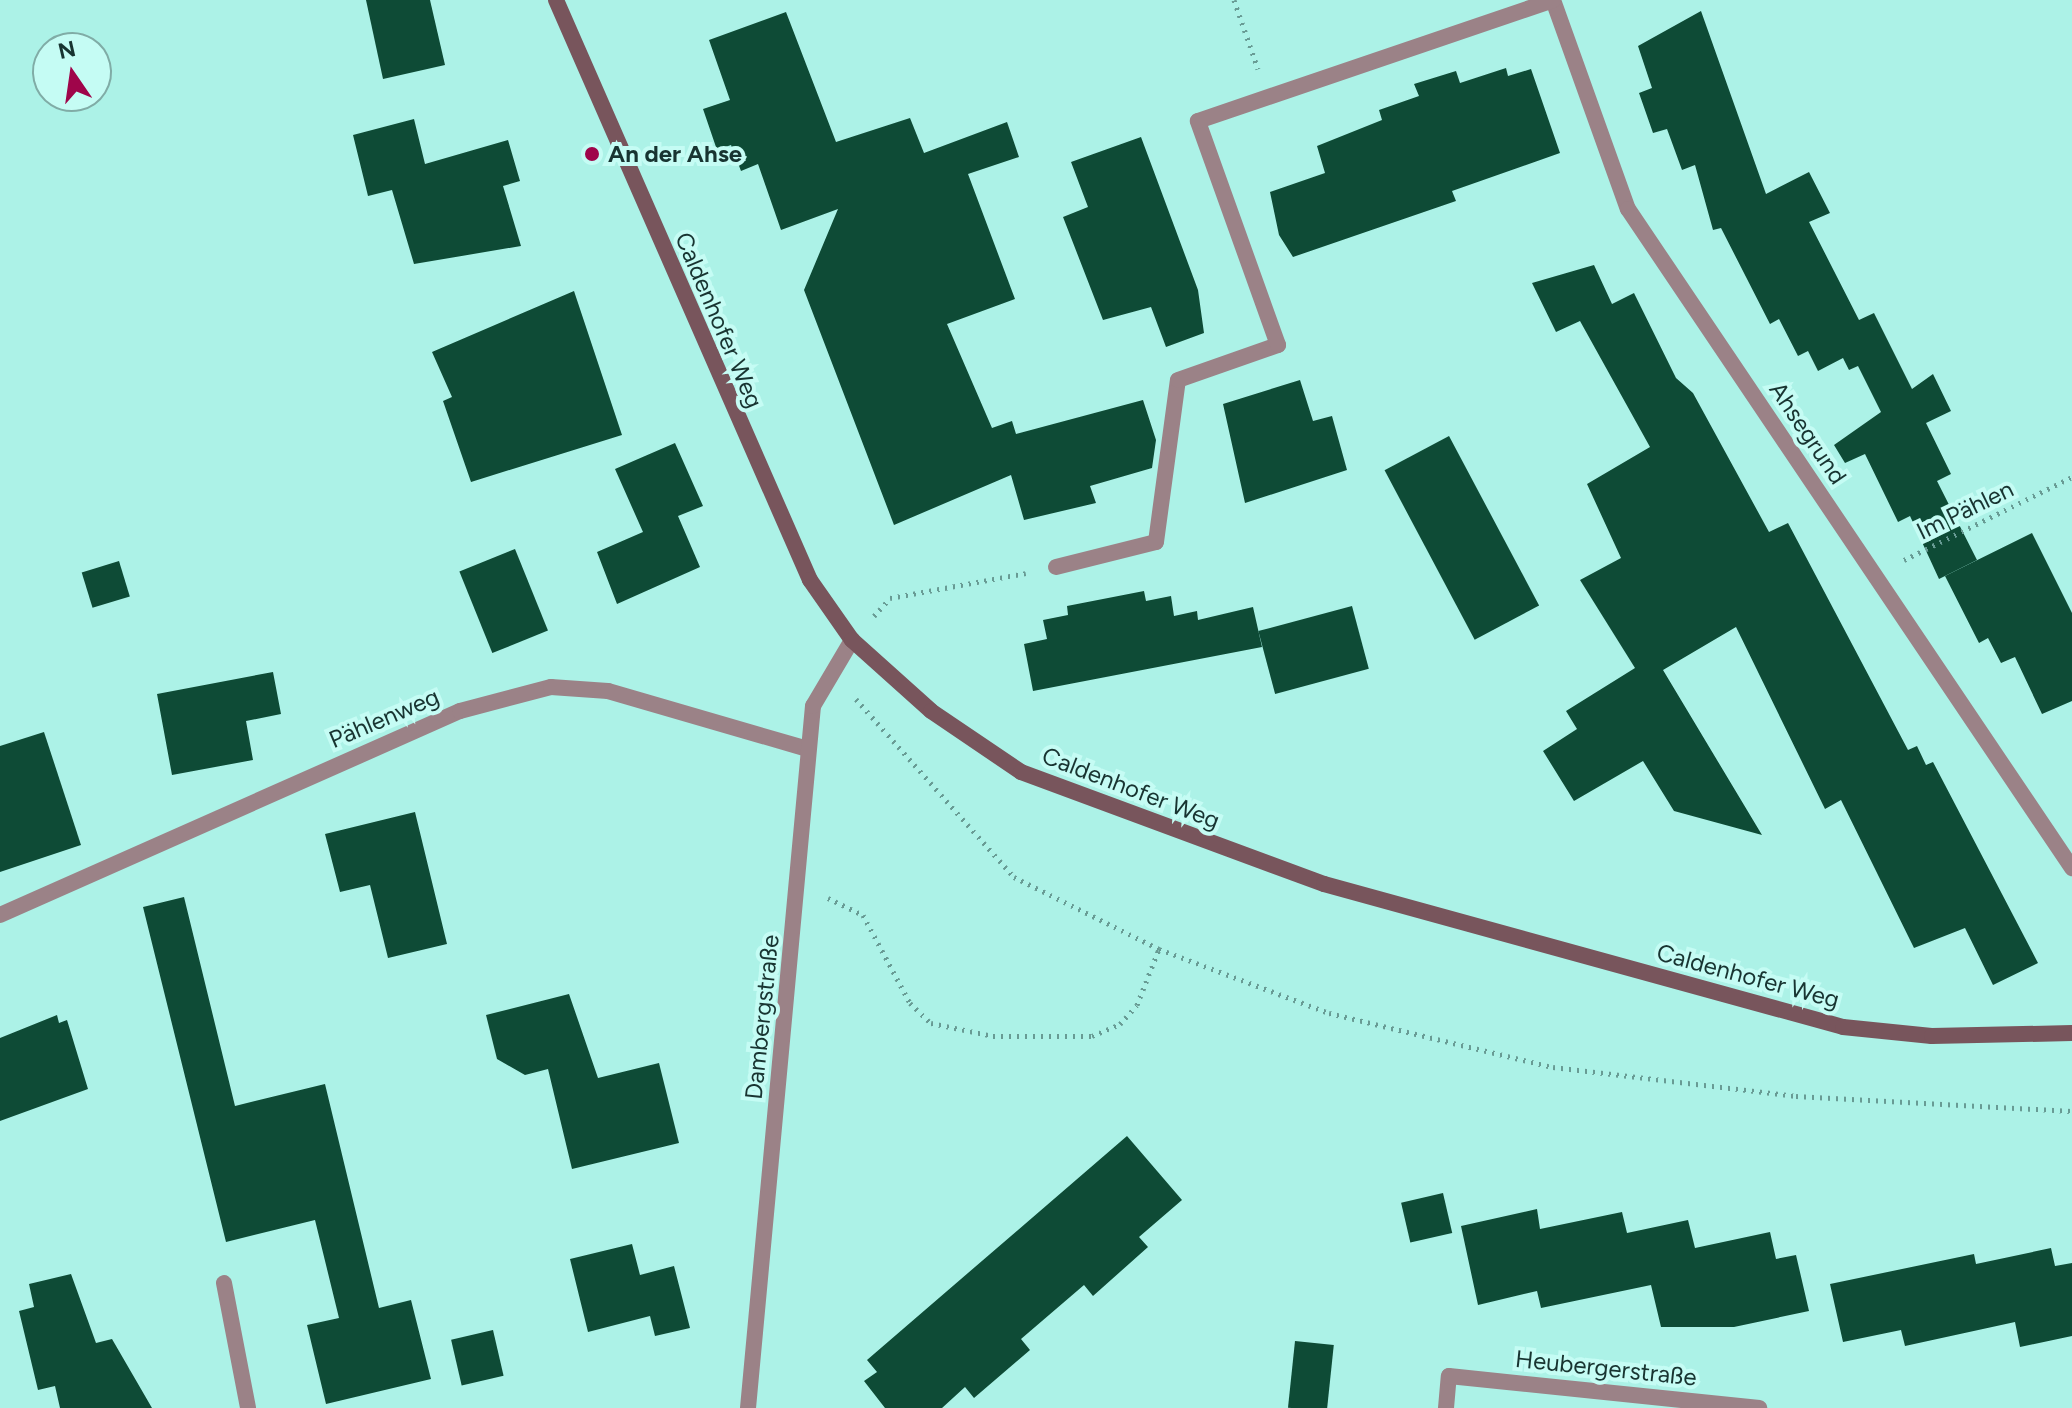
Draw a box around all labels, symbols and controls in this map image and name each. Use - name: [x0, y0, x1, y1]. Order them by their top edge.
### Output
- north arrow: [32, 32, 112, 112]
- text: N: [56, 35, 78, 65]
- place label: An der Ahse: [608, 140, 742, 168]
- marker: An der Ahse: [583, 145, 601, 163]
- street label: Caldenhofer Weg: [669, 228, 769, 412]
- street label: Ahsegrund: [1763, 376, 1853, 490]
- street label: Im Pählen: [1912, 474, 2018, 546]
- street label: Pählenweg: [325, 682, 443, 754]
- street label: Caldenhofer Weg: [1038, 741, 1224, 835]
- street label: Dambergstraße: [739, 933, 785, 1101]
- street label: Caldenhofer Weg: [1654, 938, 1842, 1014]
- street label: Heubergerstraße: [1514, 1344, 1698, 1392]

